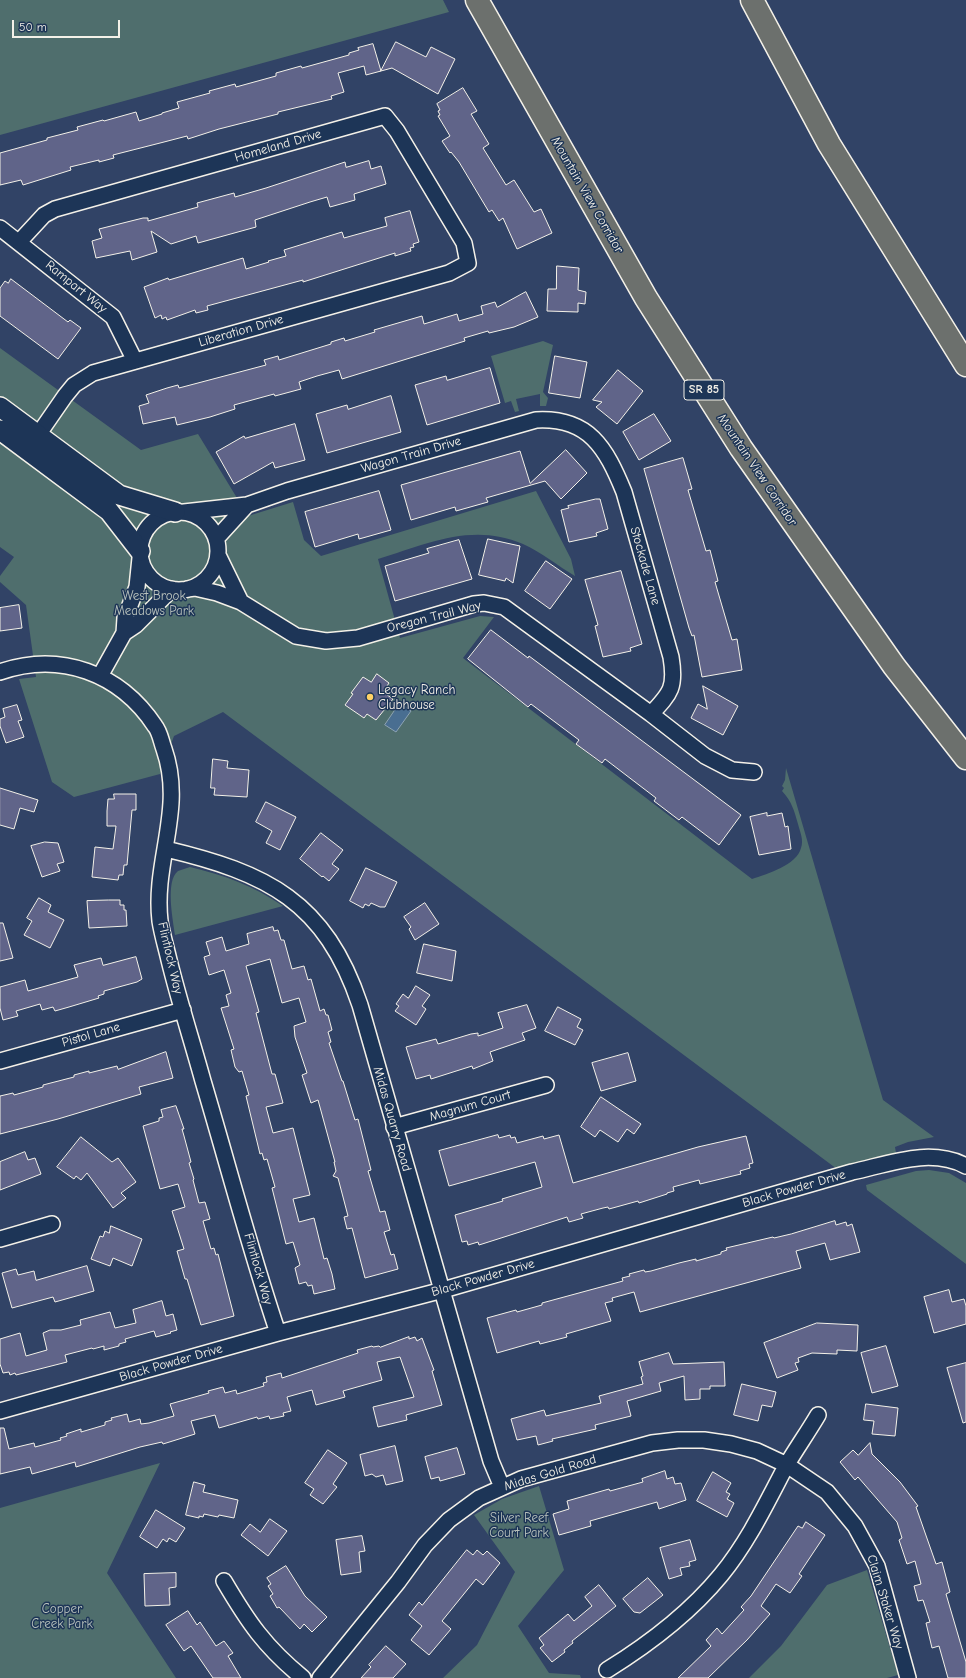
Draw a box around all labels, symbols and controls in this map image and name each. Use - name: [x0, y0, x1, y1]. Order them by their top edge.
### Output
- scale bar: [14, 12, 122, 38]
- text: 50 m: [19, 20, 47, 34]
- street label: Homeland Drive: [233, 126, 323, 166]
- street label: Mountain View Corridor: [547, 134, 627, 256]
- street label: Rampart Way: [42, 257, 110, 317]
- street label: Liberation Drive: [197, 311, 285, 351]
- road number: SR 85: [684, 380, 724, 400]
- street label: Mountain View Corridor: [714, 411, 800, 529]
- street label: Wagon Train Drive: [359, 433, 463, 477]
- street label: Stockade Lane: [626, 525, 664, 607]
- park label: West Brook Meadows Park: [114, 588, 194, 619]
- street label: Oregon Trail Way: [385, 598, 483, 636]
- place label: Legacy Ranch Clubhouse: [378, 682, 456, 713]
- marker: Legacy Ranch Clubhouse: [365, 692, 375, 702]
- street label: Flintlock Way: [154, 920, 186, 996]
- street label: Pistol Lane: [60, 1019, 122, 1051]
- street label: Midas Quarry Road: [370, 1065, 414, 1173]
- street label: Magnum Court: [428, 1087, 512, 1125]
- street label: Black Powder Drive: [741, 1167, 847, 1211]
- street label: Flintlock Way: [240, 1231, 276, 1307]
- street label: Black Powder Drive: [430, 1256, 536, 1300]
- street label: Black Powder Drive: [118, 1341, 224, 1385]
- street label: Midas Gold Road: [502, 1452, 598, 1494]
- park label: Silver Reef Court Park: [489, 1510, 549, 1541]
- street label: Claim Staker Way: [863, 1553, 907, 1651]
- park label: Copper Creek Park: [31, 1601, 93, 1632]

